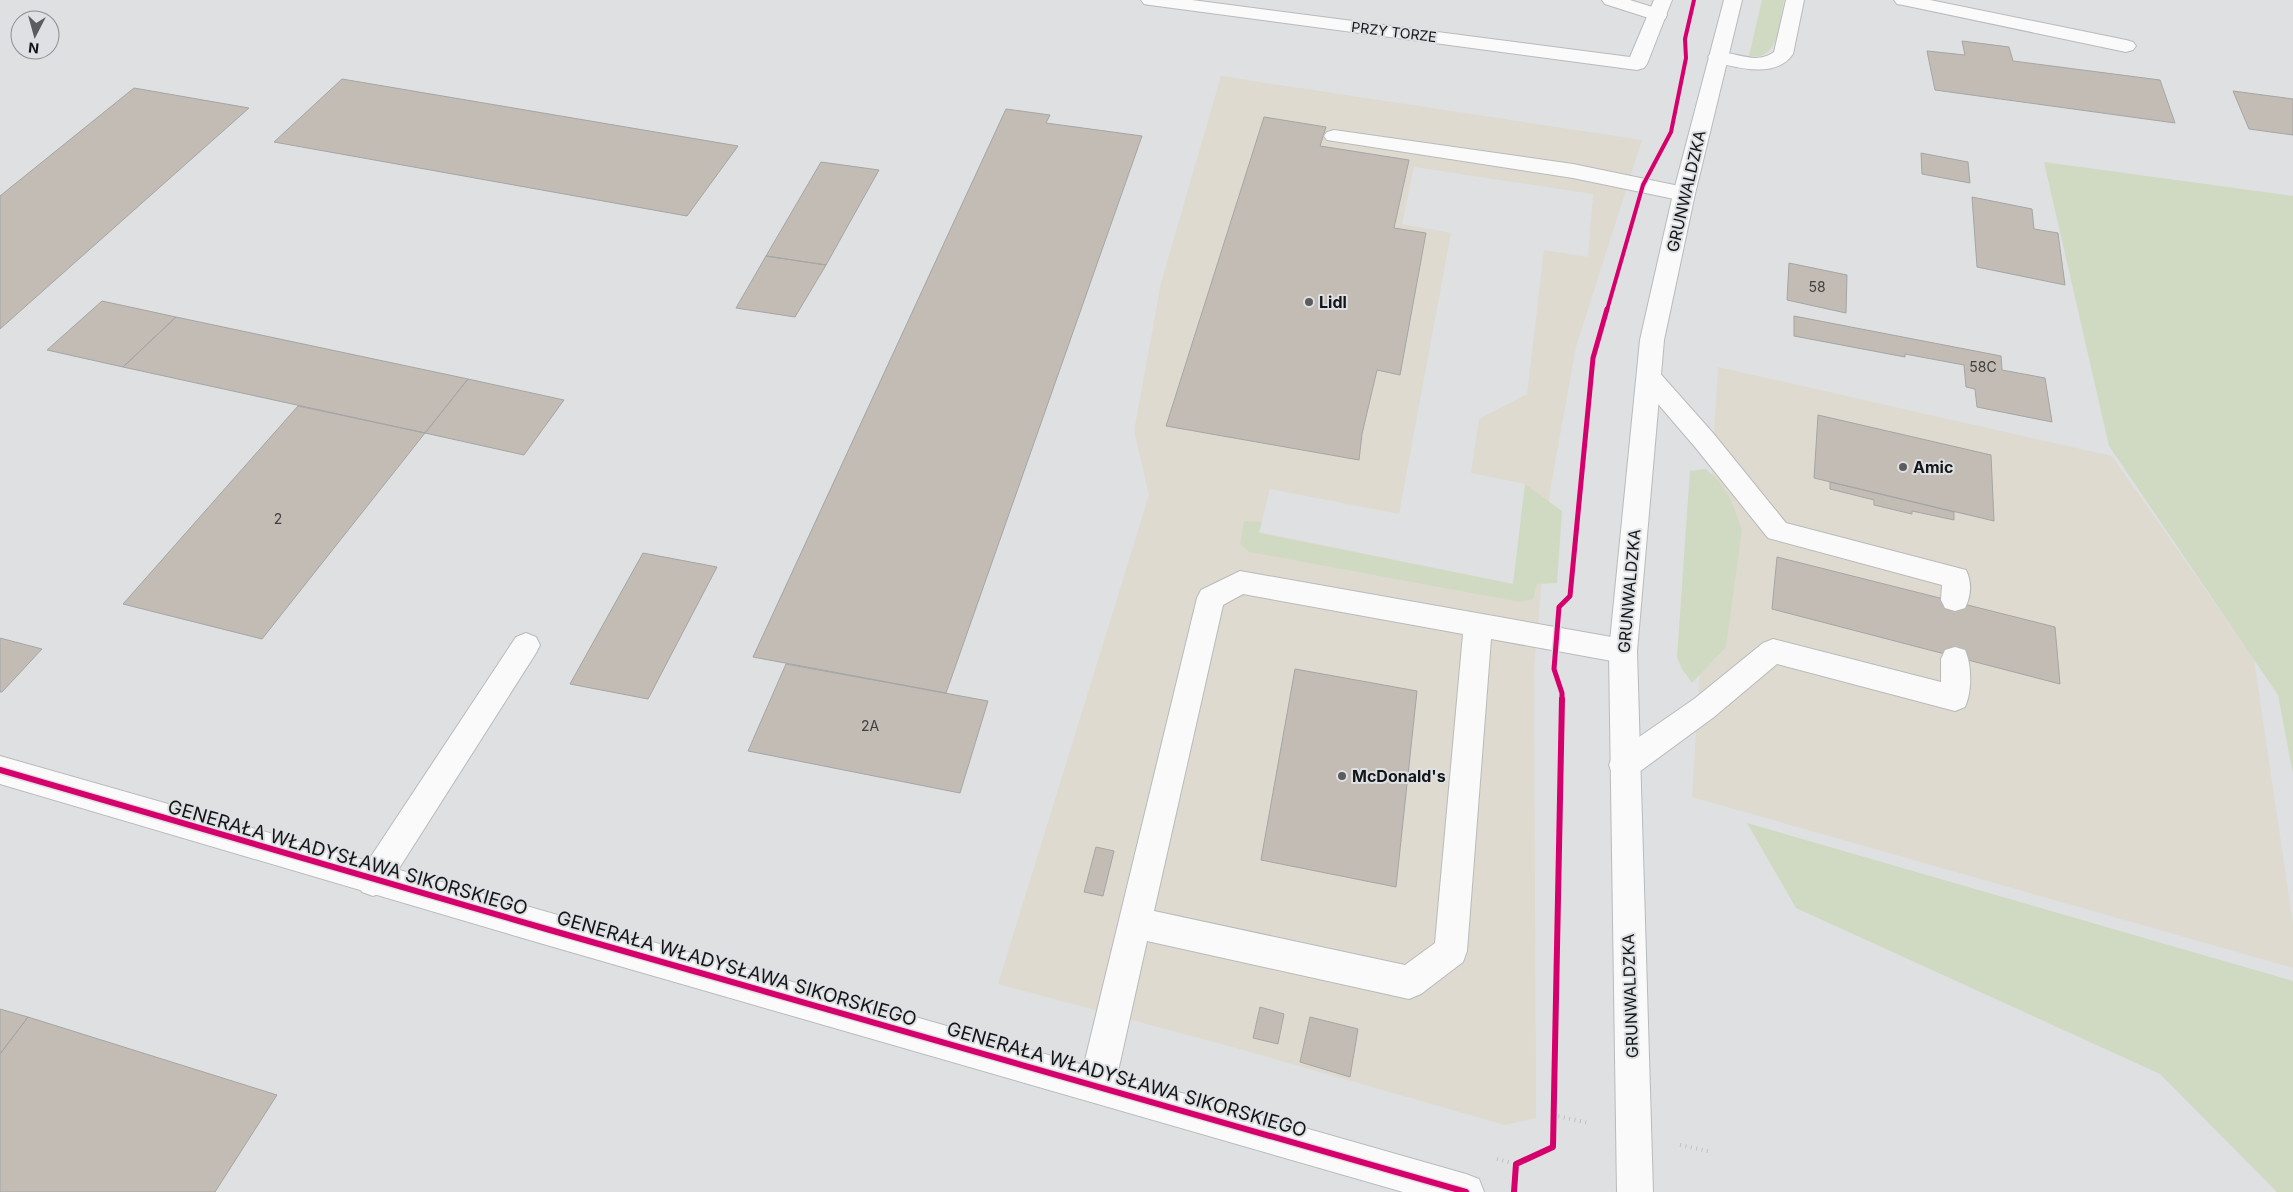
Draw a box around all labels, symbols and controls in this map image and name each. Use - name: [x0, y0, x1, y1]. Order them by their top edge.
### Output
- north arrow: [10, 10, 60, 60]
- street label: PRZY TORZE: [1350, 18, 1438, 45]
- text: N: [27, 39, 40, 57]
- street label: GRUNWALDZKA: [1662, 128, 1710, 254]
- house number: 58: [1808, 278, 1826, 295]
- place label: Lidl: [1319, 292, 1347, 312]
- marker: Lidl: [1303, 296, 1315, 308]
- house number: 58C: [1969, 358, 1997, 375]
- place label: Amic: [1913, 457, 1953, 477]
- marker: Amic: [1897, 461, 1909, 473]
- house number: 2: [274, 510, 282, 527]
- street label: GRUNWALDZKA: [1614, 528, 1644, 654]
- house number: 2A: [861, 717, 879, 734]
- place label: McDonald's: [1352, 766, 1446, 786]
- marker: McDonald's: [1336, 770, 1348, 782]
- street label: GENERAŁA WŁADYSŁAWA SIKORSKIEGO: [165, 795, 531, 920]
- street label: GENERAŁA WŁADYSŁAWA SIKORSKIEGO: [554, 906, 920, 1031]
- street label: GRUNWALDZKA: [1618, 933, 1642, 1059]
- street label: GENERAŁA WŁADYSŁAWA SIKORSKIEGO: [944, 1017, 1310, 1142]

